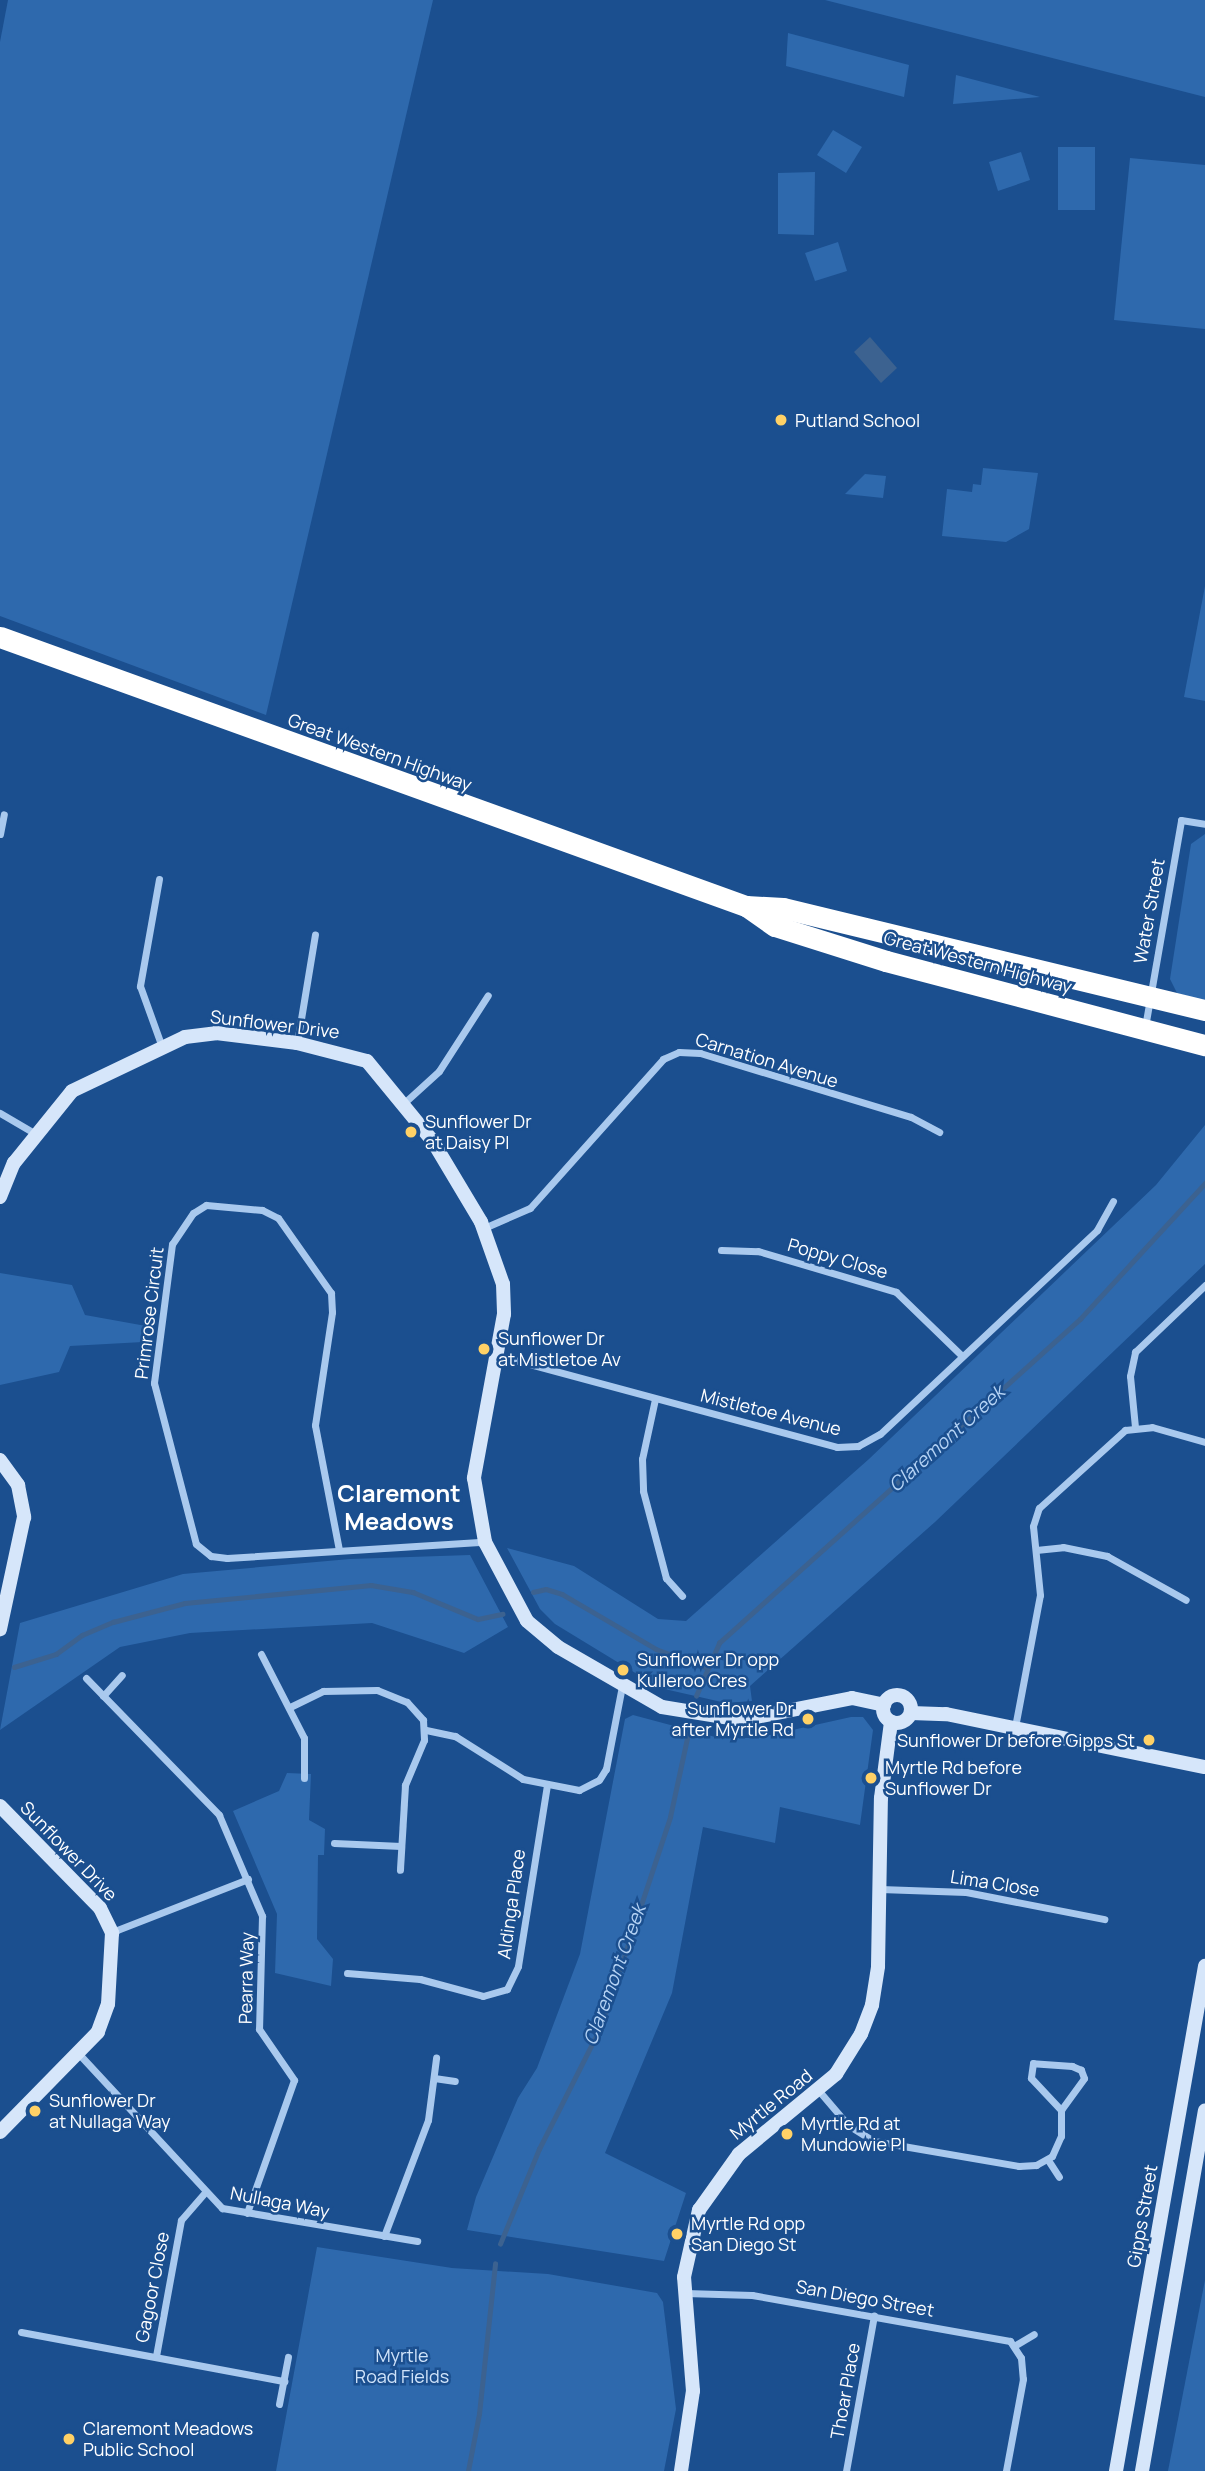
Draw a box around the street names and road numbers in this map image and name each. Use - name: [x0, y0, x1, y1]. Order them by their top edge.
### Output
- street label: Great Western Highway: [285, 709, 475, 795]
- street label: Water Street: [1129, 857, 1169, 965]
- street label: Great Western Highway: [881, 926, 1075, 998]
- street label: Sunflower Drive: [209, 1005, 341, 1043]
- street label: Carnation Avenue: [693, 1028, 841, 1092]
- street label: Poppy Close: [785, 1233, 891, 1283]
- street label: Primrose Circuit: [130, 1246, 168, 1380]
- street label: Mistletoe Avenue: [699, 1384, 843, 1440]
- street label: Sunflower Drive: [16, 1797, 122, 1905]
- street label: Aldinga Place: [493, 1848, 529, 1960]
- street label: Lima Close: [949, 1865, 1041, 1901]
- street label: Pearra Way: [234, 1932, 258, 2024]
- street label: Myrtle Road: [726, 2064, 816, 2144]
- street label: Gipps Street: [1122, 2163, 1162, 2269]
- street label: Nullaga Way: [229, 2182, 331, 2222]
- street label: Gagoor Close: [131, 2230, 173, 2344]
- street label: San Diego Street: [794, 2275, 936, 2321]
- street label: Thoar Place: [826, 2341, 864, 2441]

